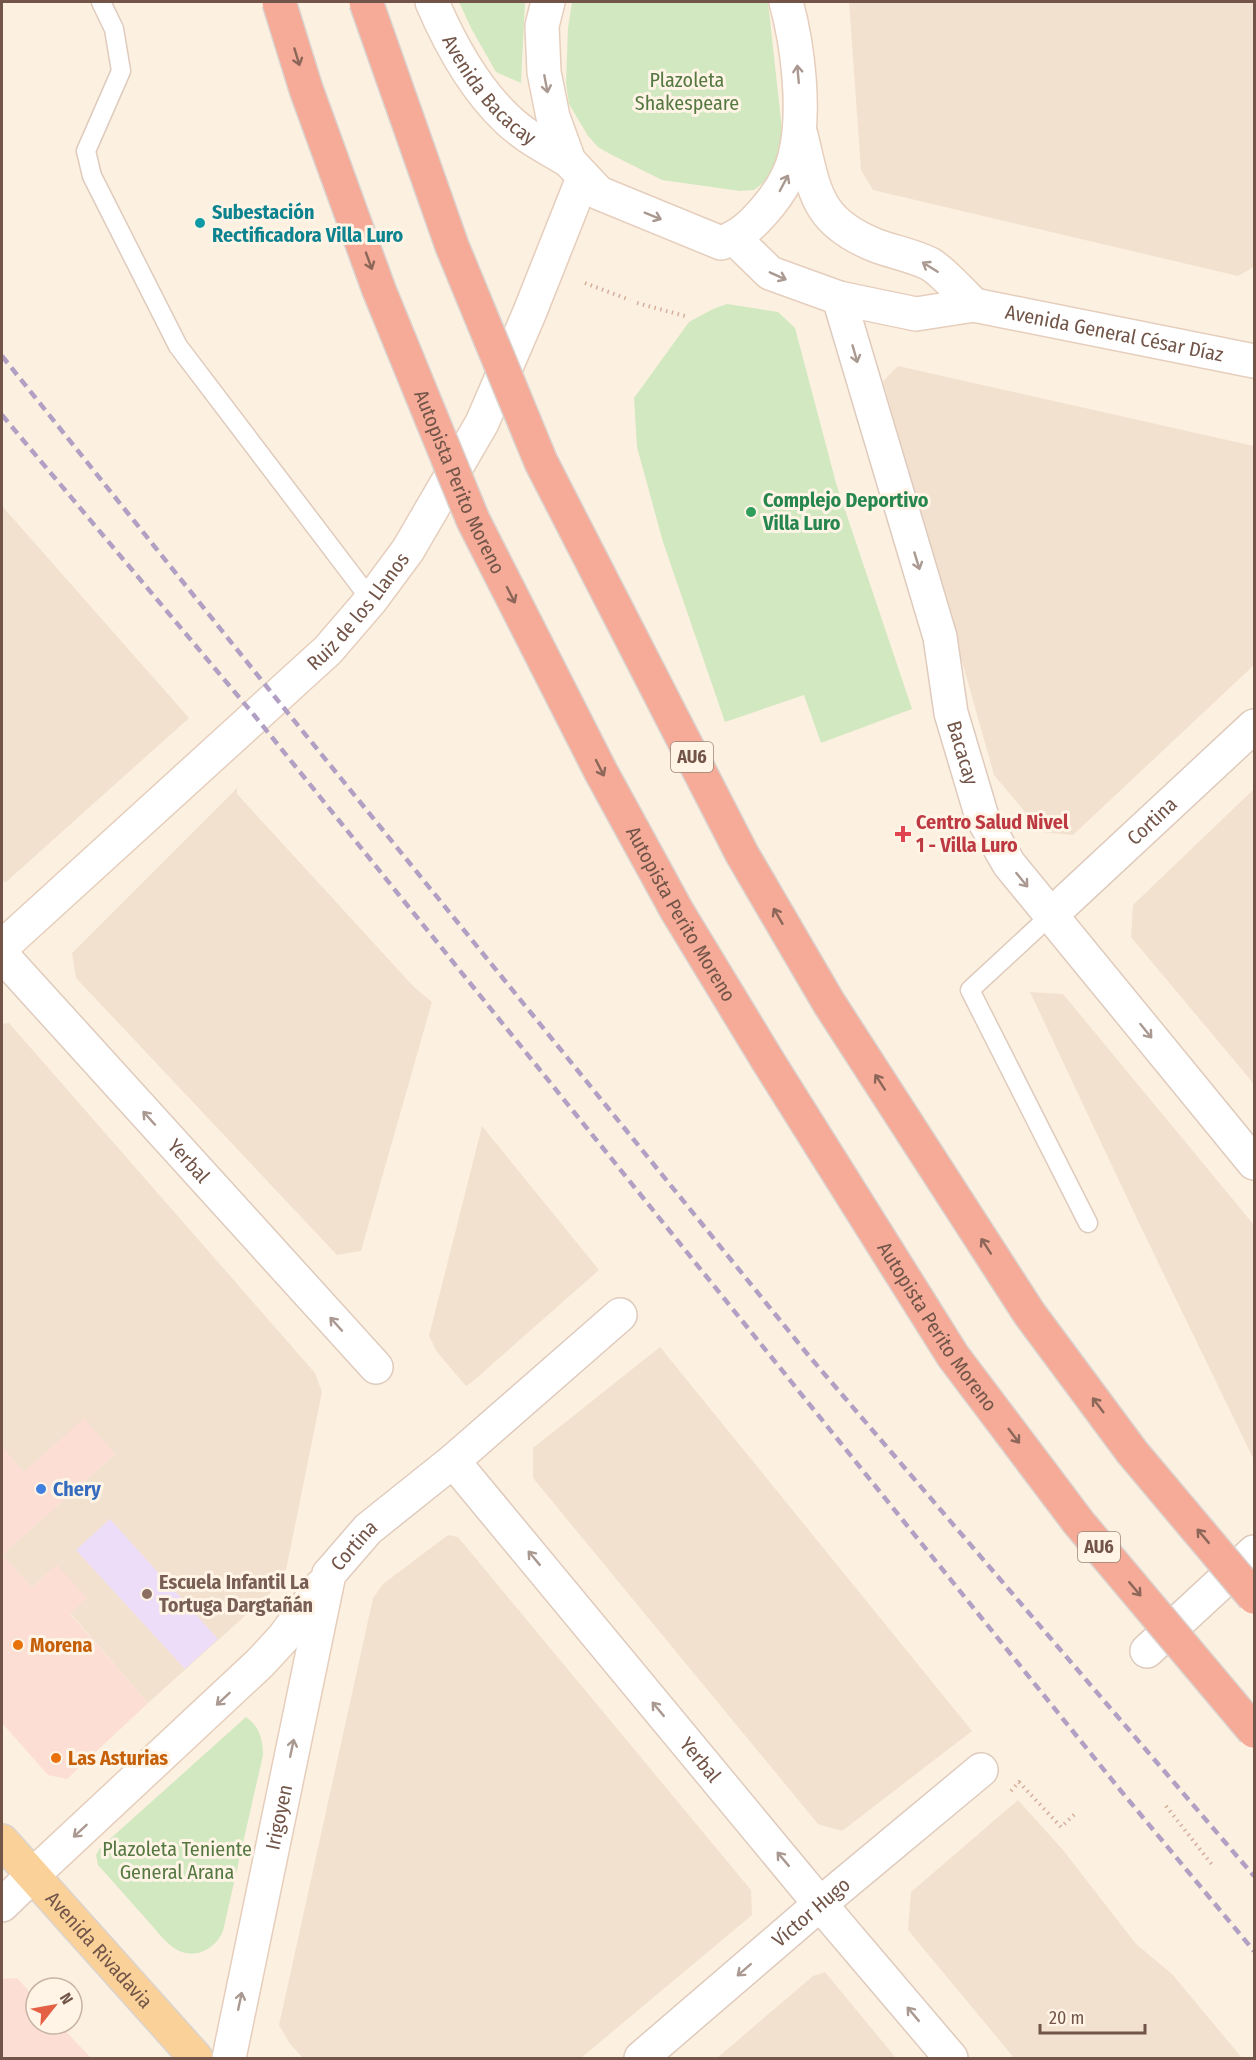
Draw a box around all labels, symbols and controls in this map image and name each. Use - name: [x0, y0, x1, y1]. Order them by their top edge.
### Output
- street label: Avenida Bacacay: [437, 31, 540, 150]
- one-way arrow: [292, 47, 303, 66]
- one-way arrow: [792, 65, 803, 84]
- park label: Plazoleta Shakespeare: [635, 68, 739, 115]
- one-way arrow: [541, 74, 552, 93]
- one-way arrow: [778, 175, 790, 192]
- place label: Subestación Rectificadora Villa Luro: [212, 200, 404, 247]
- one-way arrow: [643, 211, 661, 222]
- marker: Subestación Rectificadora Villa Luro: [193, 216, 207, 230]
- one-way arrow: [364, 251, 375, 270]
- one-way arrow: [922, 260, 939, 272]
- one-way arrow: [768, 271, 786, 282]
- street label: Avenida General César Díaz: [1003, 300, 1225, 367]
- one-way arrow: [850, 345, 861, 364]
- street label: Autopista Perito Moreno: [409, 386, 510, 578]
- place label: Complejo Deportivo Villa Luro: [762, 488, 929, 535]
- marker: Complejo Deportivo Villa Luro: [744, 505, 758, 519]
- street label: Ruiz de los Llanos: [302, 548, 414, 675]
- one-way arrow: [912, 551, 923, 570]
- one-way arrow: [506, 585, 518, 603]
- street label: Bacacay: [942, 718, 984, 788]
- road number: AU6: [671, 742, 713, 772]
- one-way arrow: [595, 759, 606, 777]
- street label: Cortina: [1122, 792, 1182, 850]
- place label: Centro Salud Nivel 1 - Villa Luro: [916, 810, 1069, 857]
- street label: Autopista Perito Moreno: [621, 822, 741, 1006]
- marker: Centro Salud Nivel 1 - Villa Luro: [894, 825, 912, 843]
- one-way arrow: [1016, 872, 1029, 888]
- one-way arrow: [772, 908, 784, 925]
- one-way arrow: [1139, 1023, 1153, 1038]
- one-way arrow: [874, 1074, 886, 1091]
- one-way arrow: [142, 1110, 156, 1125]
- street label: Yerbal: [163, 1134, 215, 1188]
- street label: Autopista Perito Moreno: [873, 1238, 1002, 1416]
- one-way arrow: [979, 1238, 991, 1255]
- one-way arrow: [329, 1317, 343, 1332]
- one-way arrow: [1091, 1398, 1104, 1414]
- one-way arrow: [1007, 1428, 1020, 1444]
- place label: Chery: [53, 1477, 101, 1501]
- marker: Chery: [34, 1482, 48, 1496]
- street label: Cortina: [325, 1515, 382, 1576]
- one-way arrow: [1196, 1529, 1210, 1544]
- road number: AU6: [1078, 1532, 1120, 1562]
- one-way arrow: [527, 1551, 541, 1566]
- place label: Escuela Infantil La Tortuga Dargtañán: [159, 1570, 313, 1617]
- one-way arrow: [1128, 1581, 1141, 1597]
- marker: Escuela Infantil La Tortuga Dargtañán: [140, 1587, 154, 1601]
- place label: Morena: [30, 1633, 92, 1657]
- marker: Morena: [11, 1638, 25, 1652]
- one-way arrow: [216, 1691, 231, 1705]
- one-way arrow: [652, 1701, 665, 1717]
- street label: Yerbal: [675, 1732, 726, 1787]
- one-way arrow: [287, 1739, 298, 1759]
- place label: Las Asturias: [68, 1746, 168, 1770]
- marker: Las Asturias: [49, 1751, 63, 1765]
- street label: Irigoyen: [260, 1782, 297, 1852]
- one-way arrow: [73, 1824, 88, 1838]
- park label: Plazoleta Teniente General Arana: [102, 1837, 252, 1884]
- one-way arrow: [776, 1851, 789, 1867]
- street label: Víctor Hugo: [767, 1872, 855, 1952]
- street label: Avenida Rivadavia: [41, 1886, 158, 2013]
- one-way arrow: [737, 1963, 752, 1977]
- north arrow: [24, 1976, 84, 2036]
- text: N: [56, 1990, 77, 2008]
- one-way arrow: [235, 1992, 247, 2011]
- scale bar: [1040, 1997, 1145, 2035]
- one-way arrow: [906, 2007, 920, 2022]
- text: 20 m: [1049, 2007, 1084, 2029]

